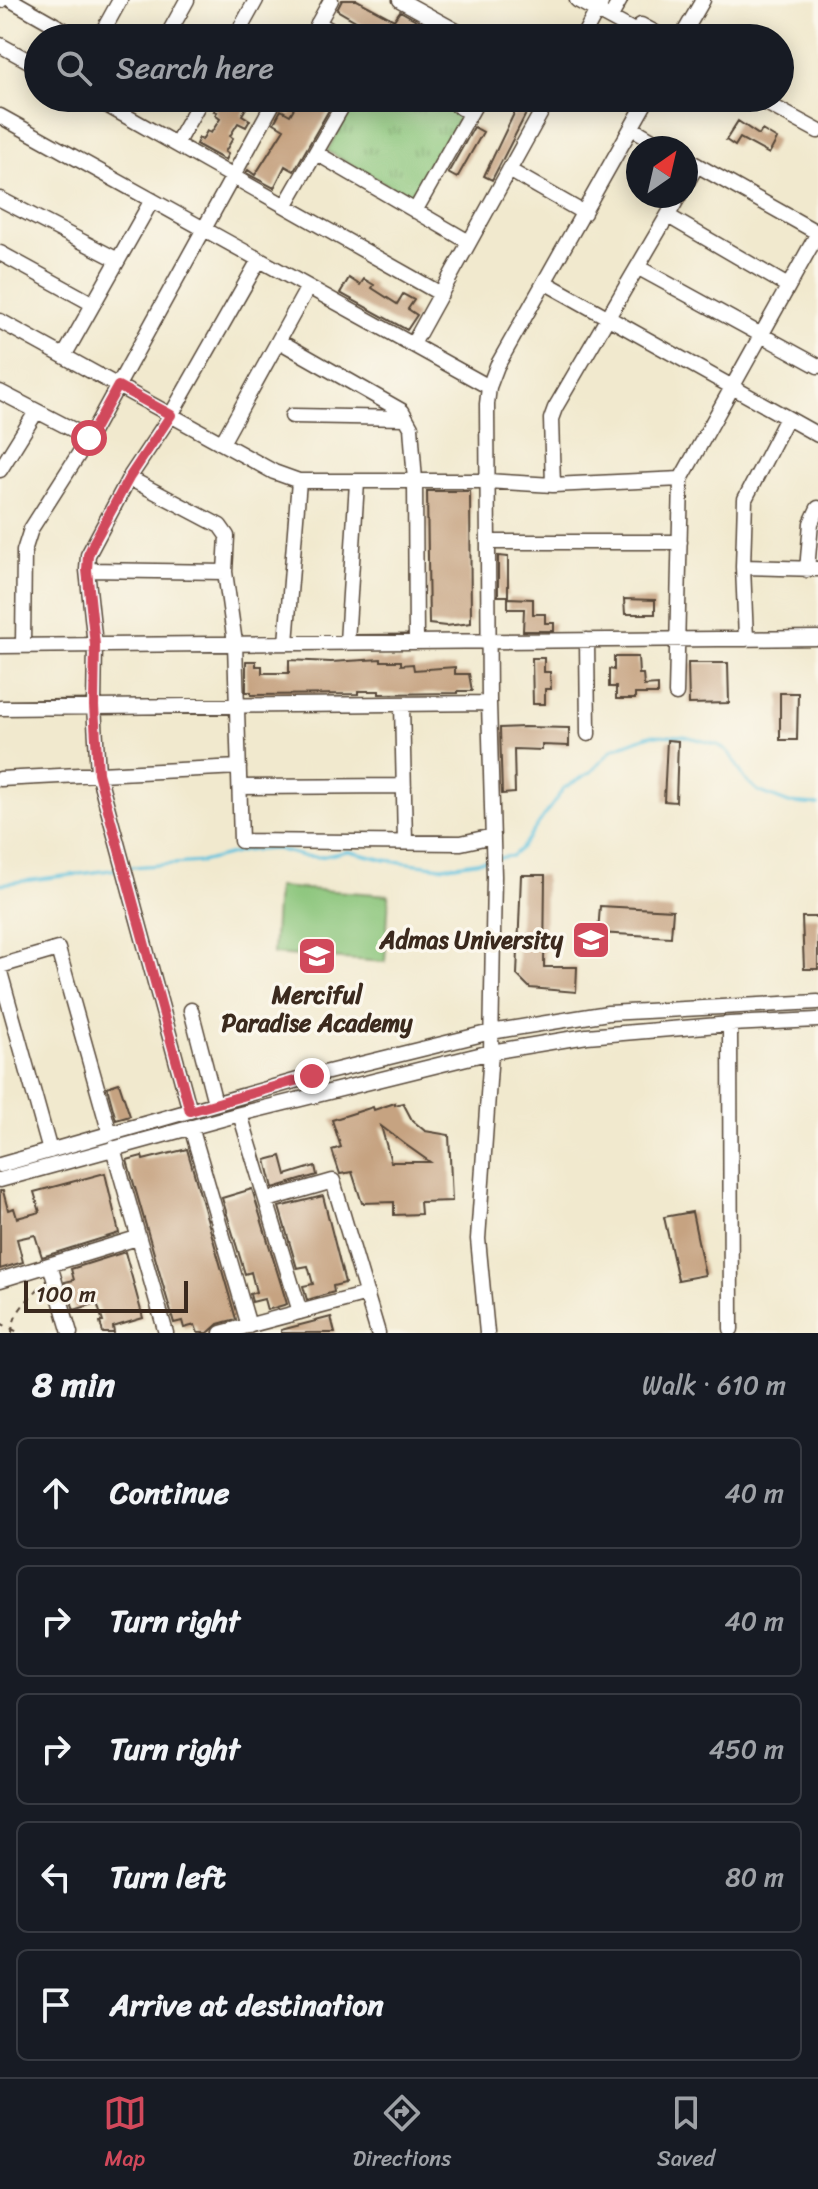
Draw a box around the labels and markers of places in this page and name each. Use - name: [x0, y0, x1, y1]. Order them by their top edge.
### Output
- place label: Admas University: [379, 919, 564, 961]
- school or university icon: Admas University: [570, 919, 612, 961]
- school or university icon: Merciful Paradise Academy: [296, 935, 338, 977]
- place label: Merciful Paradise Academy: [221, 974, 413, 1044]

